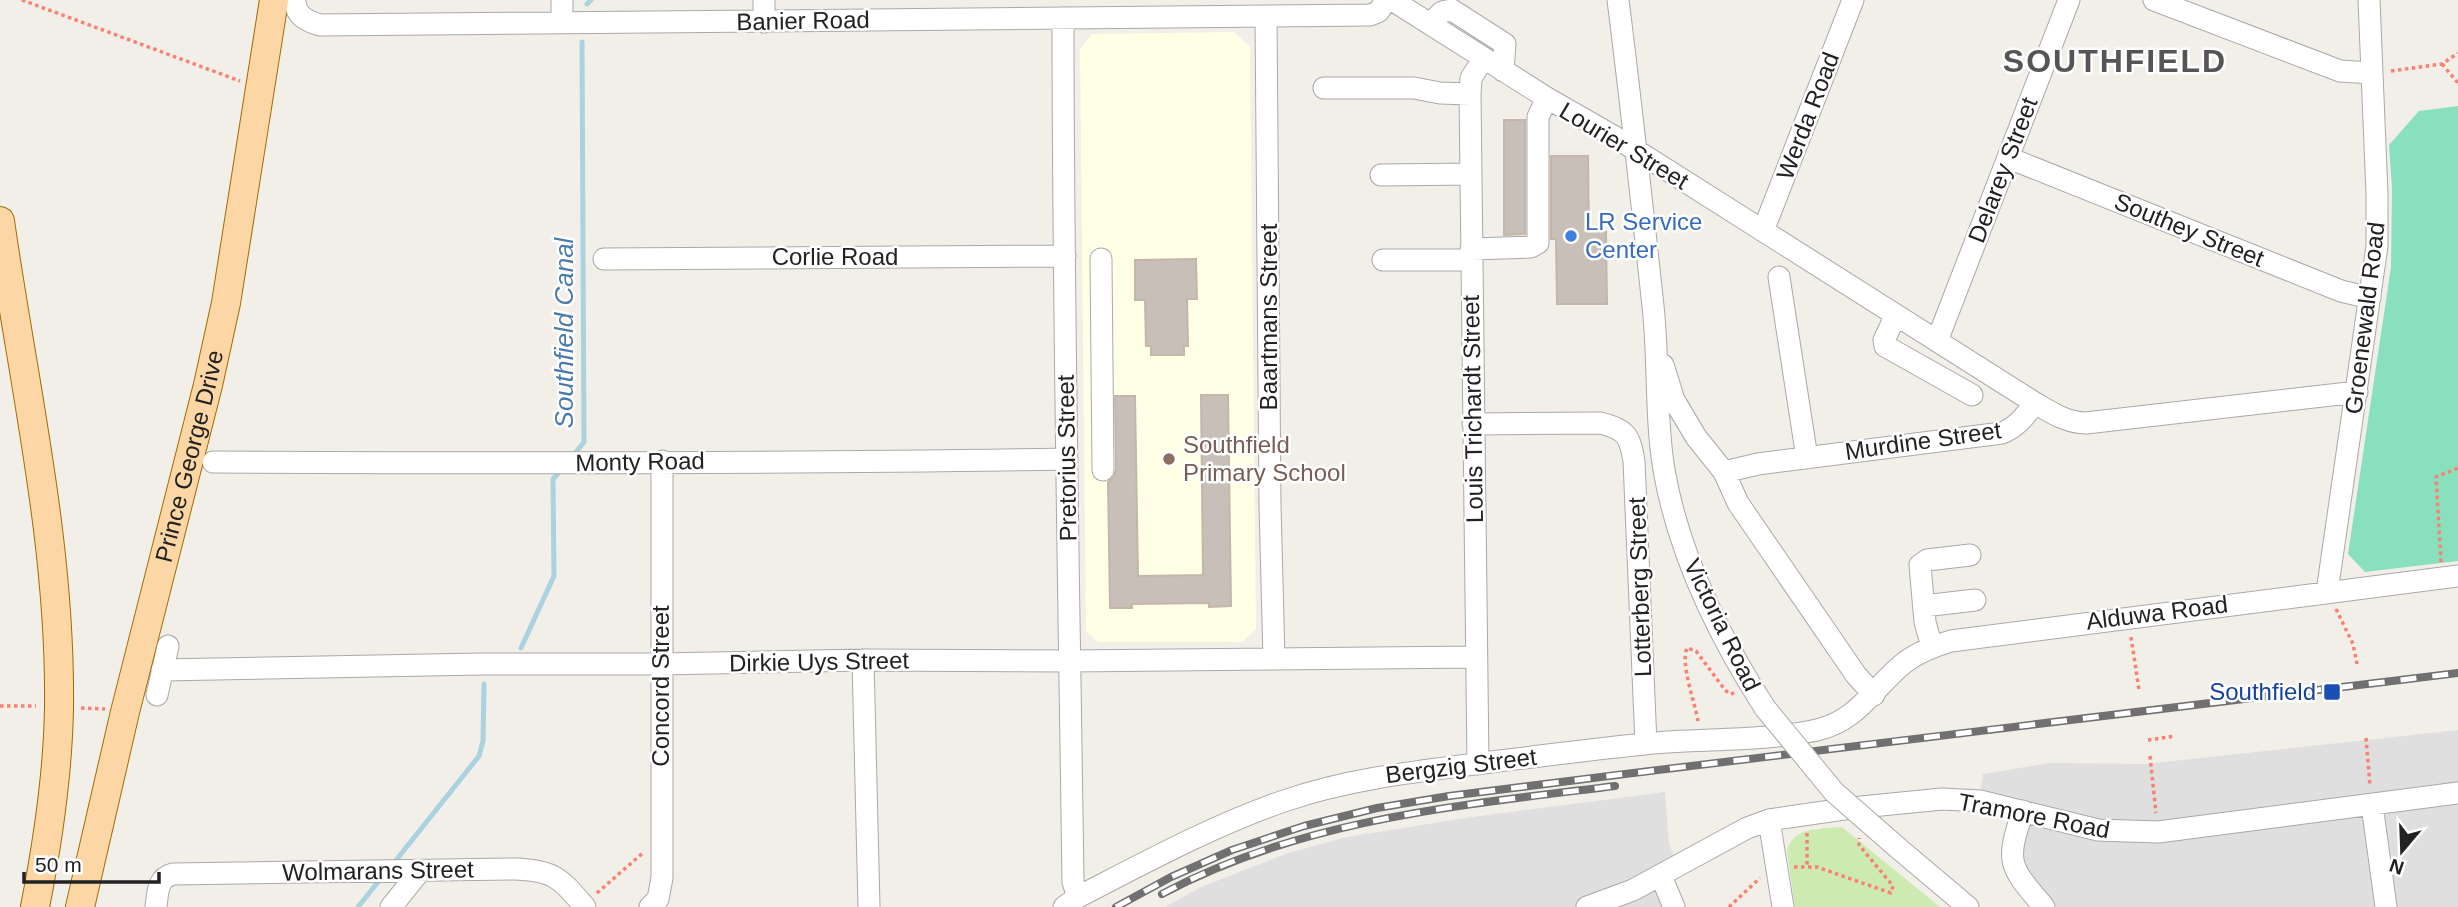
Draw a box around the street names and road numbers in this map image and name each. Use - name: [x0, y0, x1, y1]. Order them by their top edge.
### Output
- street label: Banier Road: [736, 6, 870, 35]
- street label: Werda Road: [1771, 48, 1844, 183]
- street label: Delarey Street: [1962, 93, 2043, 246]
- street label: Lourier Street: [1555, 97, 1694, 195]
- street label: Southey Street: [2111, 187, 2268, 272]
- street label: Groenewald Road: [2339, 220, 2390, 416]
- street label: Baartmans Street: [1255, 223, 1282, 410]
- street label: Corlie Road: [772, 243, 898, 270]
- street label: Louis Trichardt Street: [1457, 294, 1488, 523]
- street label: Prince George Drive: [150, 348, 228, 565]
- street label: Pretorius Street: [1052, 374, 1081, 542]
- street label: Murdine Street: [1843, 416, 2003, 465]
- street label: Monty Road: [575, 447, 705, 476]
- street label: Lotterberg Street: [1623, 496, 1656, 677]
- street label: Victoria Road: [1679, 554, 1766, 695]
- street label: Alduwa Road: [2084, 590, 2229, 635]
- street label: Concord Street: [647, 605, 674, 767]
- street label: Dirkie Uys Street: [729, 646, 910, 677]
- street label: Bergzig Street: [1384, 743, 1538, 788]
- street label: Tramore Road: [1956, 788, 2112, 843]
- street label: Wolmarans Street: [282, 855, 474, 886]

